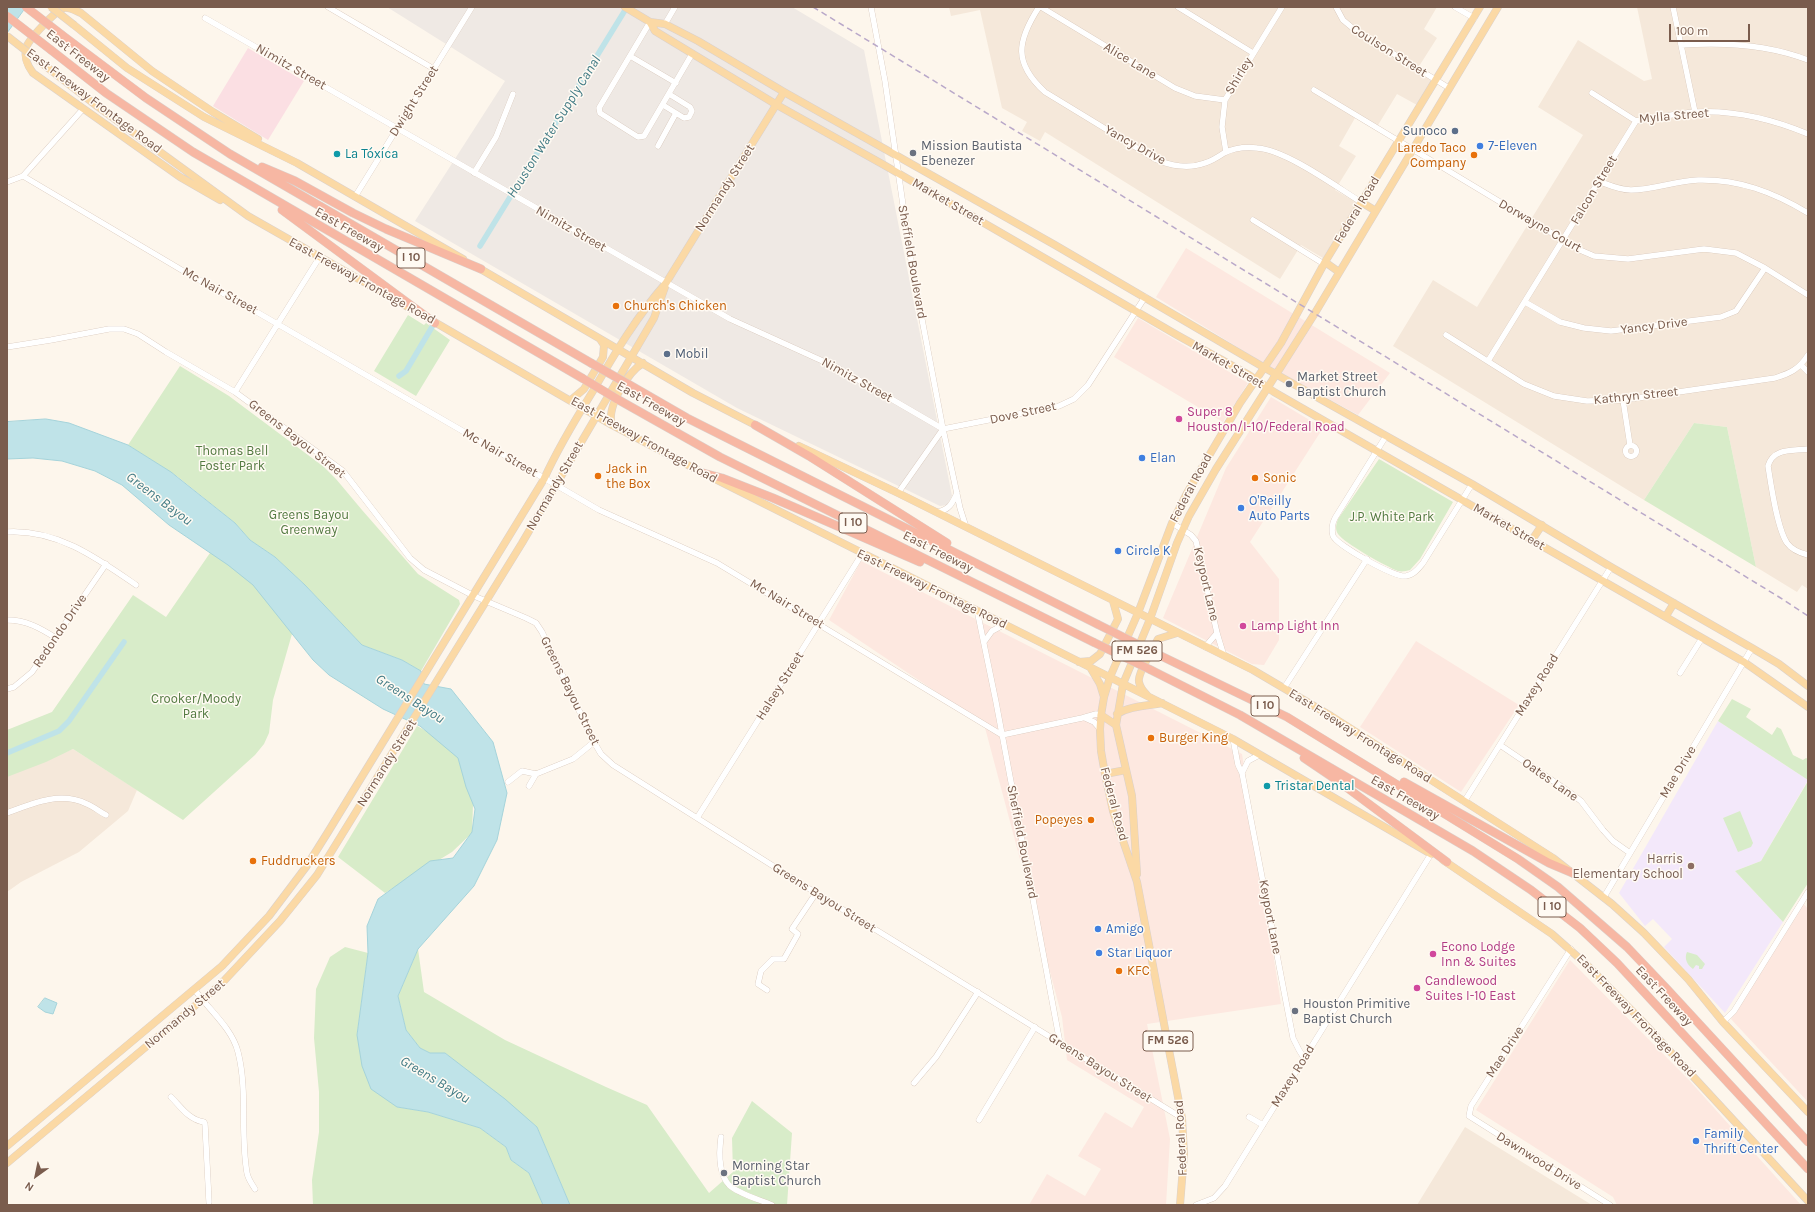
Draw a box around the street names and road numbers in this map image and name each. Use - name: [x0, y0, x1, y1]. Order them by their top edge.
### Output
- street label: Coulson Street: [1348, 21, 1430, 81]
- street label: East Freeway: [43, 26, 113, 86]
- street label: Alice Lane: [1101, 39, 1159, 83]
- street label: Nimitz Street: [253, 41, 329, 93]
- street label: East Freeway Frontage Road: [23, 45, 165, 157]
- street label: Shirley: [1222, 55, 1256, 97]
- street label: Dwight Street: [386, 63, 442, 139]
- street label: Mylla Street: [1638, 105, 1710, 127]
- street label: Yancy Drive: [1102, 122, 1168, 168]
- street label: Normandy Street: [692, 141, 758, 235]
- street label: Falcon Street: [1567, 153, 1621, 227]
- street label: Federal Road: [1331, 173, 1383, 247]
- street label: Market Street: [909, 175, 987, 229]
- street label: Dorwayne Court: [1496, 196, 1584, 256]
- street label: Nimitz Street: [533, 203, 609, 255]
- street label: East Freeway: [312, 204, 386, 256]
- street label: Sheffield Boulevard: [894, 204, 930, 320]
- street label: East Freeway Frontage Road: [286, 234, 438, 328]
- road number: I 10: [397, 248, 425, 268]
- street label: Mc Nair Street: [179, 264, 261, 318]
- street label: Yancy Drive: [1620, 314, 1688, 338]
- street label: Market Street: [1189, 338, 1267, 392]
- street label: Nimitz Street: [819, 354, 895, 406]
- street label: East Freeway: [614, 378, 688, 430]
- street label: Kathryn Street: [1593, 384, 1679, 408]
- street label: East Freeway Frontage Road: [568, 393, 720, 487]
- street label: Greens Bayou Street: [245, 396, 349, 482]
- street label: Dove Street: [988, 398, 1058, 428]
- street label: Mc Nair Street: [460, 425, 540, 481]
- street label: Normandy Street: [523, 439, 587, 533]
- street label: Federal Road: [1166, 451, 1216, 525]
- street label: Market Street: [1470, 500, 1548, 554]
- road number: I 10: [839, 513, 867, 533]
- street label: East Freeway: [900, 528, 976, 576]
- street label: Keyport Lane: [1190, 545, 1222, 623]
- street label: East Freeway Frontage Road: [854, 546, 1010, 632]
- street label: Mc Nair Street: [747, 576, 827, 632]
- street label: Redondo Drive: [30, 591, 90, 671]
- street label: Greens Bayou Street: [537, 634, 603, 748]
- road number: FM 526: [1112, 641, 1162, 661]
- street label: Halsey Street: [753, 649, 807, 723]
- street label: Maxey Road: [1512, 651, 1562, 719]
- street label: East Freeway Frontage Road: [1286, 686, 1434, 786]
- road number: I 10: [1251, 696, 1279, 716]
- street label: Normandy Street: [354, 716, 420, 810]
- street label: Mae Drive: [1656, 743, 1700, 801]
- street label: Oates Lane: [1519, 755, 1581, 805]
- street label: Federal Road: [1097, 765, 1131, 843]
- street label: East Freeway: [1368, 772, 1442, 824]
- street label: Sheffield Boulevard: [1003, 784, 1041, 900]
- street label: Greens Bayou Street: [769, 860, 879, 936]
- street label: Keyport Lane: [1255, 878, 1285, 956]
- road number: I 10: [1538, 897, 1566, 917]
- street label: East Freeway Frontage Road: [1573, 951, 1699, 1081]
- street label: East Freeway: [1632, 963, 1696, 1029]
- street label: Normandy Street: [142, 976, 228, 1052]
- street label: Mae Drive: [1483, 1023, 1527, 1081]
- street label: Greens Bayou Street: [1045, 1030, 1155, 1106]
- road number: FM 526: [1143, 1031, 1193, 1051]
- street label: Maxey Road: [1268, 1042, 1318, 1110]
- street label: Federal Road: [1171, 1100, 1191, 1176]
- street label: Dawnwood Drive: [1493, 1128, 1585, 1194]

